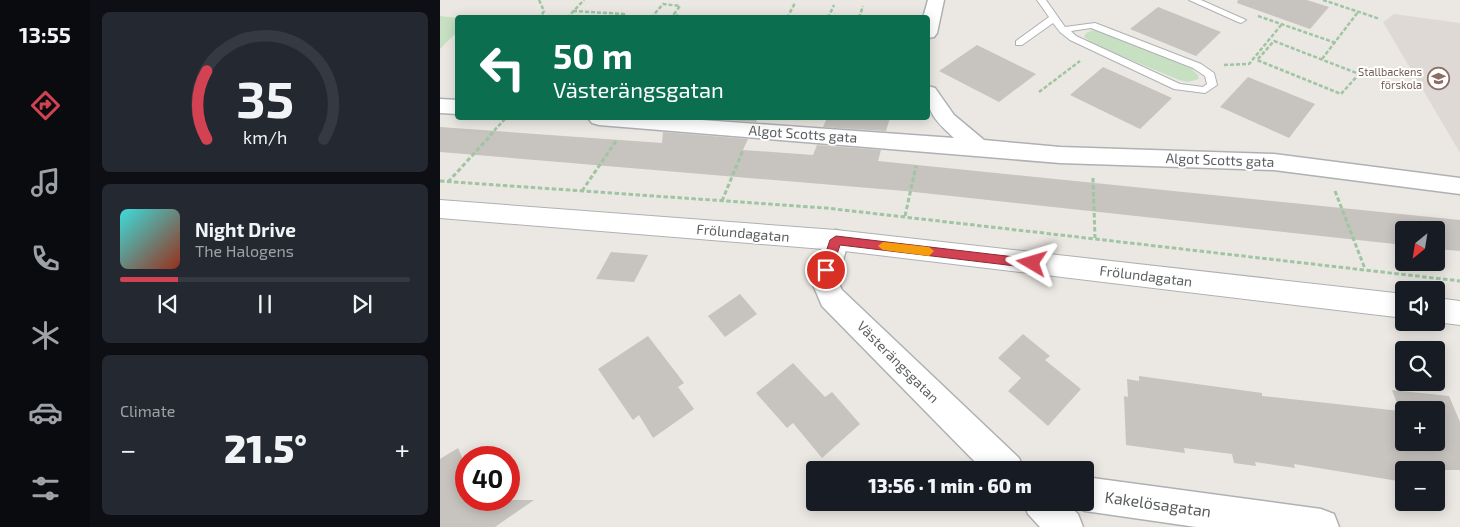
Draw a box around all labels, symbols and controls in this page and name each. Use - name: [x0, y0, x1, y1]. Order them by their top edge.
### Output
- text: 13:55: [19, 21, 71, 47]
- text: 50 m: [553, 34, 633, 76]
- icon: left: [470, 35, 535, 100]
- place label: Stallbackens förskola: [1358, 65, 1422, 91]
- text: 35: [236, 66, 294, 128]
- school or university icon: Stallbackens förskola: [1426, 66, 1450, 90]
- text: Västerängsgatan: [553, 76, 724, 102]
- icon: directions: [28, 88, 63, 123]
- street label: Algot Scotts gata: [748, 121, 858, 146]
- text: km/h: [243, 126, 287, 148]
- street label: Algot Scotts gata: [1165, 149, 1275, 170]
- icon: music: [28, 165, 63, 200]
- text: Night Drive: [195, 218, 296, 241]
- street label: Frölundagatan: [696, 220, 790, 245]
- north arrow: [1395, 221, 1445, 271]
- map controls: [1395, 221, 1445, 511]
- position arrow: [1005, 236, 1057, 288]
- icon: phone: [28, 241, 63, 276]
- text: The Halogens: [195, 241, 294, 260]
- pin: [805, 249, 847, 291]
- icon: arrive: [812, 256, 840, 284]
- street label: Frölundagatan: [1099, 261, 1193, 290]
- button: sound: [1395, 281, 1445, 331]
- icon: previous: [154, 290, 182, 318]
- icon: pause: [251, 290, 279, 318]
- icon: next: [348, 290, 376, 318]
- street label: Västerängsgatan: [854, 317, 943, 406]
- icon: climate: [28, 318, 63, 353]
- button: search: [1395, 341, 1445, 391]
- icon: car: [28, 395, 63, 430]
- text: Climate: [120, 401, 175, 420]
- button: +: [1395, 401, 1445, 451]
- text: 21.5°: [224, 425, 307, 471]
- text: −: [120, 432, 136, 466]
- text: +: [395, 432, 410, 466]
- speed limit sign: 40: [455, 446, 520, 511]
- button: −: [1395, 461, 1445, 511]
- icon: filters: [28, 471, 63, 506]
- text: 13:56 · 1 min · 60 m: [868, 474, 1032, 497]
- street label: Kakelösagatan: [1104, 487, 1213, 520]

